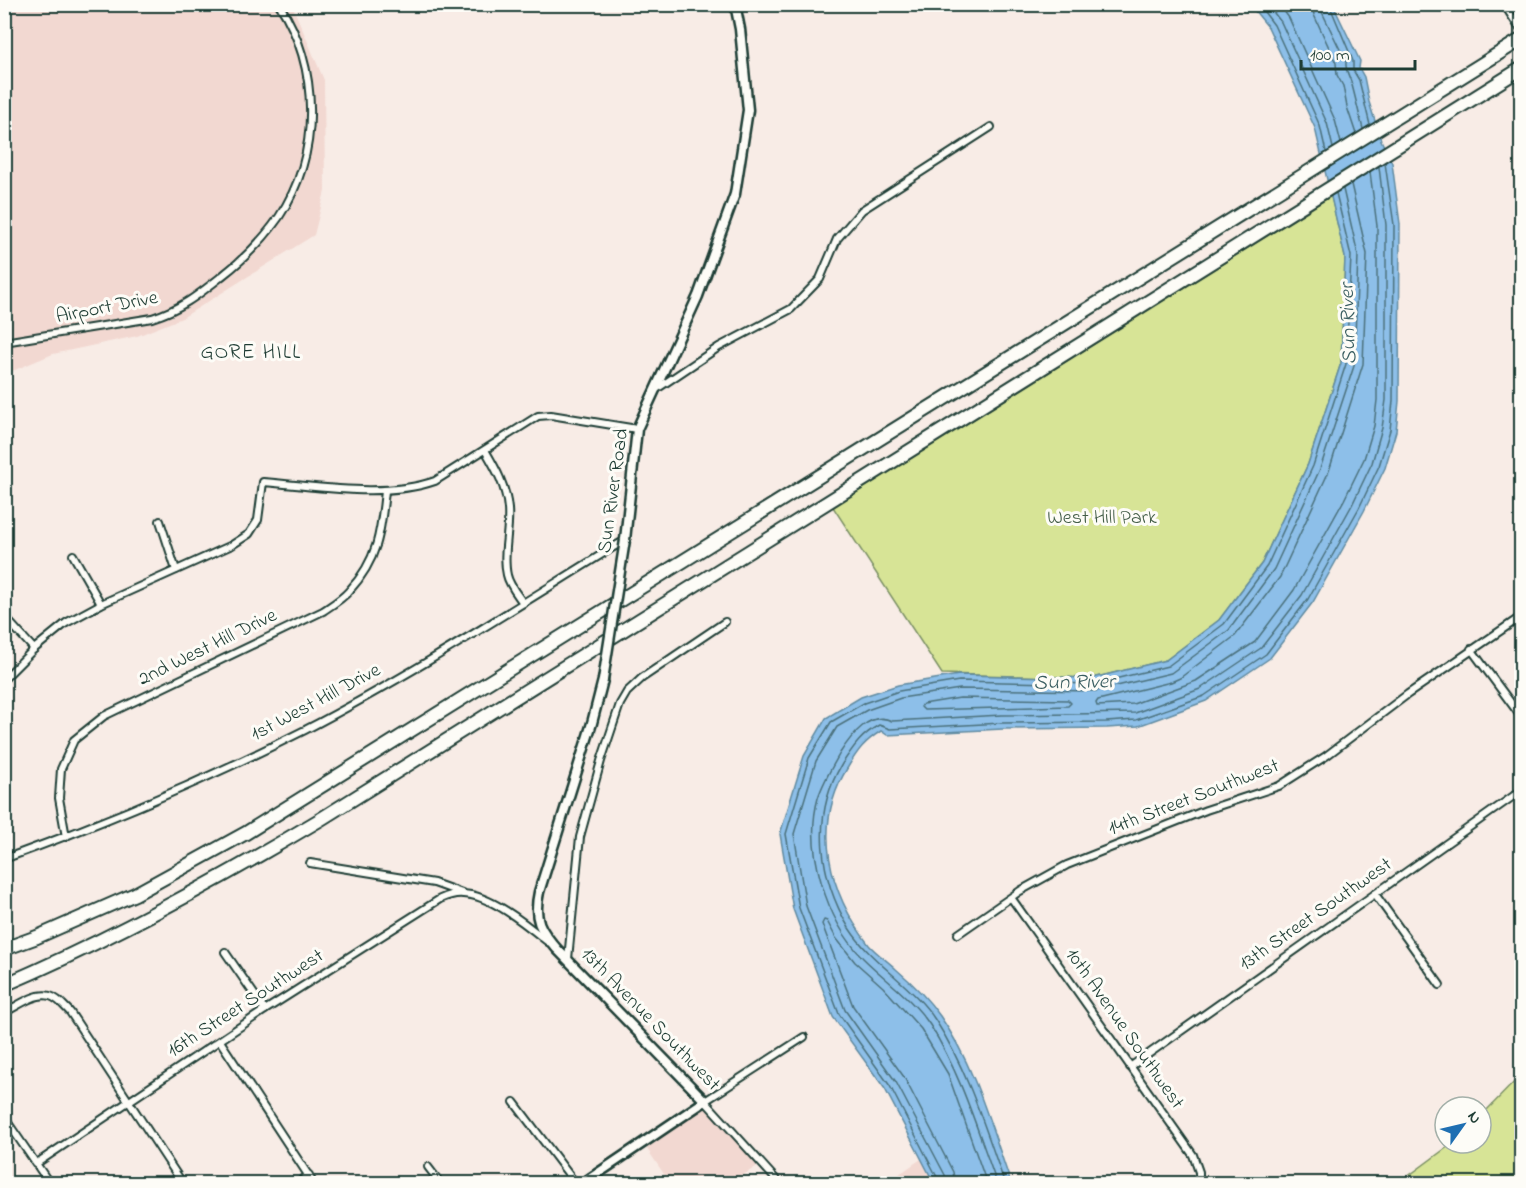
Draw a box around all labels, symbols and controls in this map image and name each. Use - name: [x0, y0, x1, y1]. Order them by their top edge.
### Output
- scale bar: [1301, 33, 1415, 71]
- text: 100 m: [1310, 43, 1350, 69]
- water label: Sun River: [1333, 280, 1365, 365]
- street label: Airport Drive: [54, 284, 160, 332]
- district label: GORE HILL: [201, 338, 301, 368]
- street label: Sun River Road: [591, 427, 637, 555]
- park label: West Hill Park: [1047, 504, 1157, 533]
- street label: 2nd West Hill Drive: [134, 602, 282, 694]
- street label: 1st West Hill Drive: [246, 657, 386, 749]
- water label: Sun River: [1033, 667, 1117, 699]
- street label: 14th Street Southwest: [1104, 752, 1284, 844]
- street label: 13th Street Southwest: [1234, 851, 1399, 979]
- street label: 13th Avenue Southwest: [573, 941, 727, 1099]
- street label: 16th Street Southwest: [162, 942, 330, 1066]
- street label: 10th Avenue Southwest: [1057, 943, 1191, 1116]
- north arrow: [1433, 1095, 1493, 1155]
- text: N: [1461, 1107, 1487, 1129]

